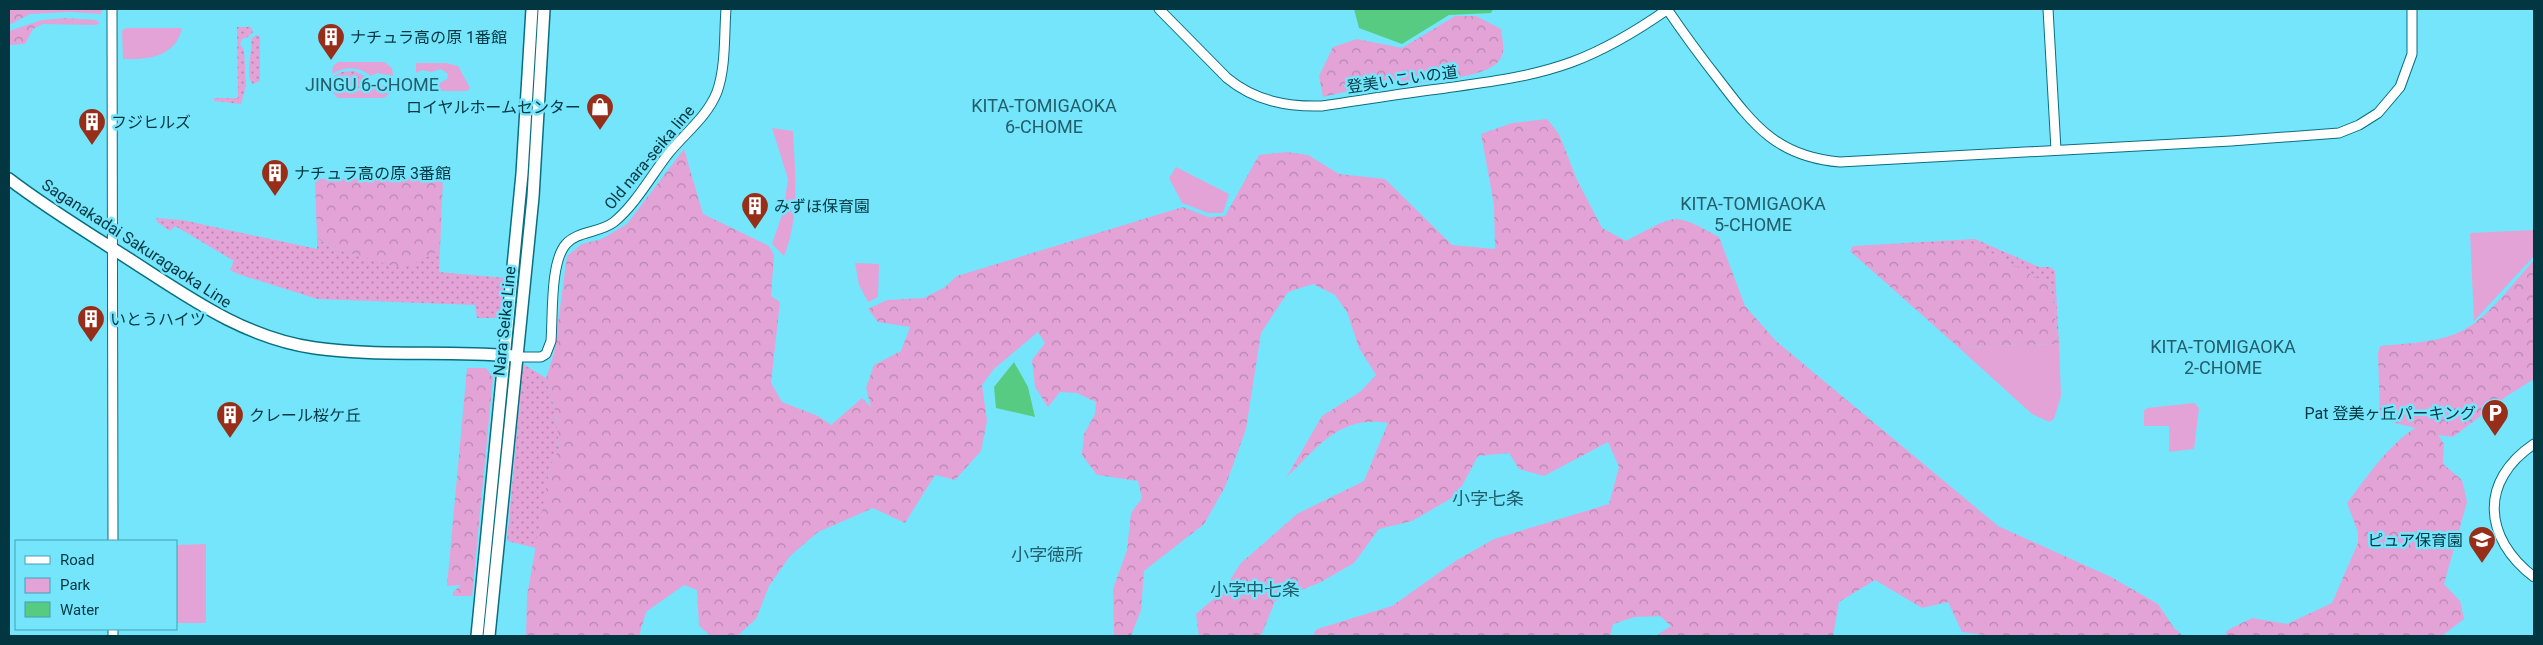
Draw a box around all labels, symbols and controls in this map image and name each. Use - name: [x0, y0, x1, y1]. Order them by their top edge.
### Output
- building icon: ナチュラ高の原 1番館: [316, 22, 346, 61]
- place label: ナチュラ高の原 1番館: [350, 28, 507, 47]
- street label: 登美いこいの道: [1345, 62, 1459, 97]
- district label: JINGU 6-CHOME: [305, 74, 439, 95]
- shop icon: ロイヤルホームセンター: [585, 92, 615, 131]
- district label: KITA-TOMIGAOKA 6-CHOME: [971, 95, 1117, 137]
- place label: ロイヤルホームセンター: [406, 98, 581, 117]
- street label: Old nara-seika line: [600, 101, 699, 213]
- building icon: フジヒルズ: [77, 107, 107, 146]
- place label: フジヒルズ: [111, 113, 191, 132]
- building icon: ナチュラ高の原 3番館: [260, 158, 290, 197]
- place label: ナチュラ高の原 3番館: [294, 164, 451, 183]
- street label: Saganakadai Sakuragaoka Line: [38, 175, 235, 312]
- building icon: みずほ保育園: [740, 191, 770, 230]
- district label: KITA-TOMIGAOKA 5-CHOME: [1680, 193, 1826, 235]
- place label: みずほ保育園: [774, 197, 870, 216]
- street label: Nara Seika Line: [489, 265, 520, 377]
- building icon: いとうハイツ: [76, 304, 106, 343]
- place label: いとうハイツ: [110, 310, 206, 329]
- district label: KITA-TOMIGAOKA 2-CHOME: [2150, 336, 2296, 378]
- parking icon: Pat 登美ヶ丘パーキング: [2480, 398, 2510, 437]
- building icon: クレール桜ケ丘: [215, 400, 245, 439]
- place label: Pat 登美ヶ丘パーキング: [2305, 404, 2476, 423]
- place label: クレール桜ケ丘: [249, 406, 361, 425]
- district label: 小字七条: [1452, 488, 1524, 509]
- school or university icon: ピュア保育園: [2467, 525, 2497, 564]
- place label: ピュア保育園: [2367, 531, 2463, 550]
- legend: [15, 540, 178, 630]
- district label: 小字徳所: [1011, 544, 1083, 565]
- text: Road: [60, 551, 94, 569]
- text: Park: [60, 576, 91, 594]
- district label: 小字中七条: [1210, 579, 1300, 600]
- text: Water: [60, 601, 99, 619]

